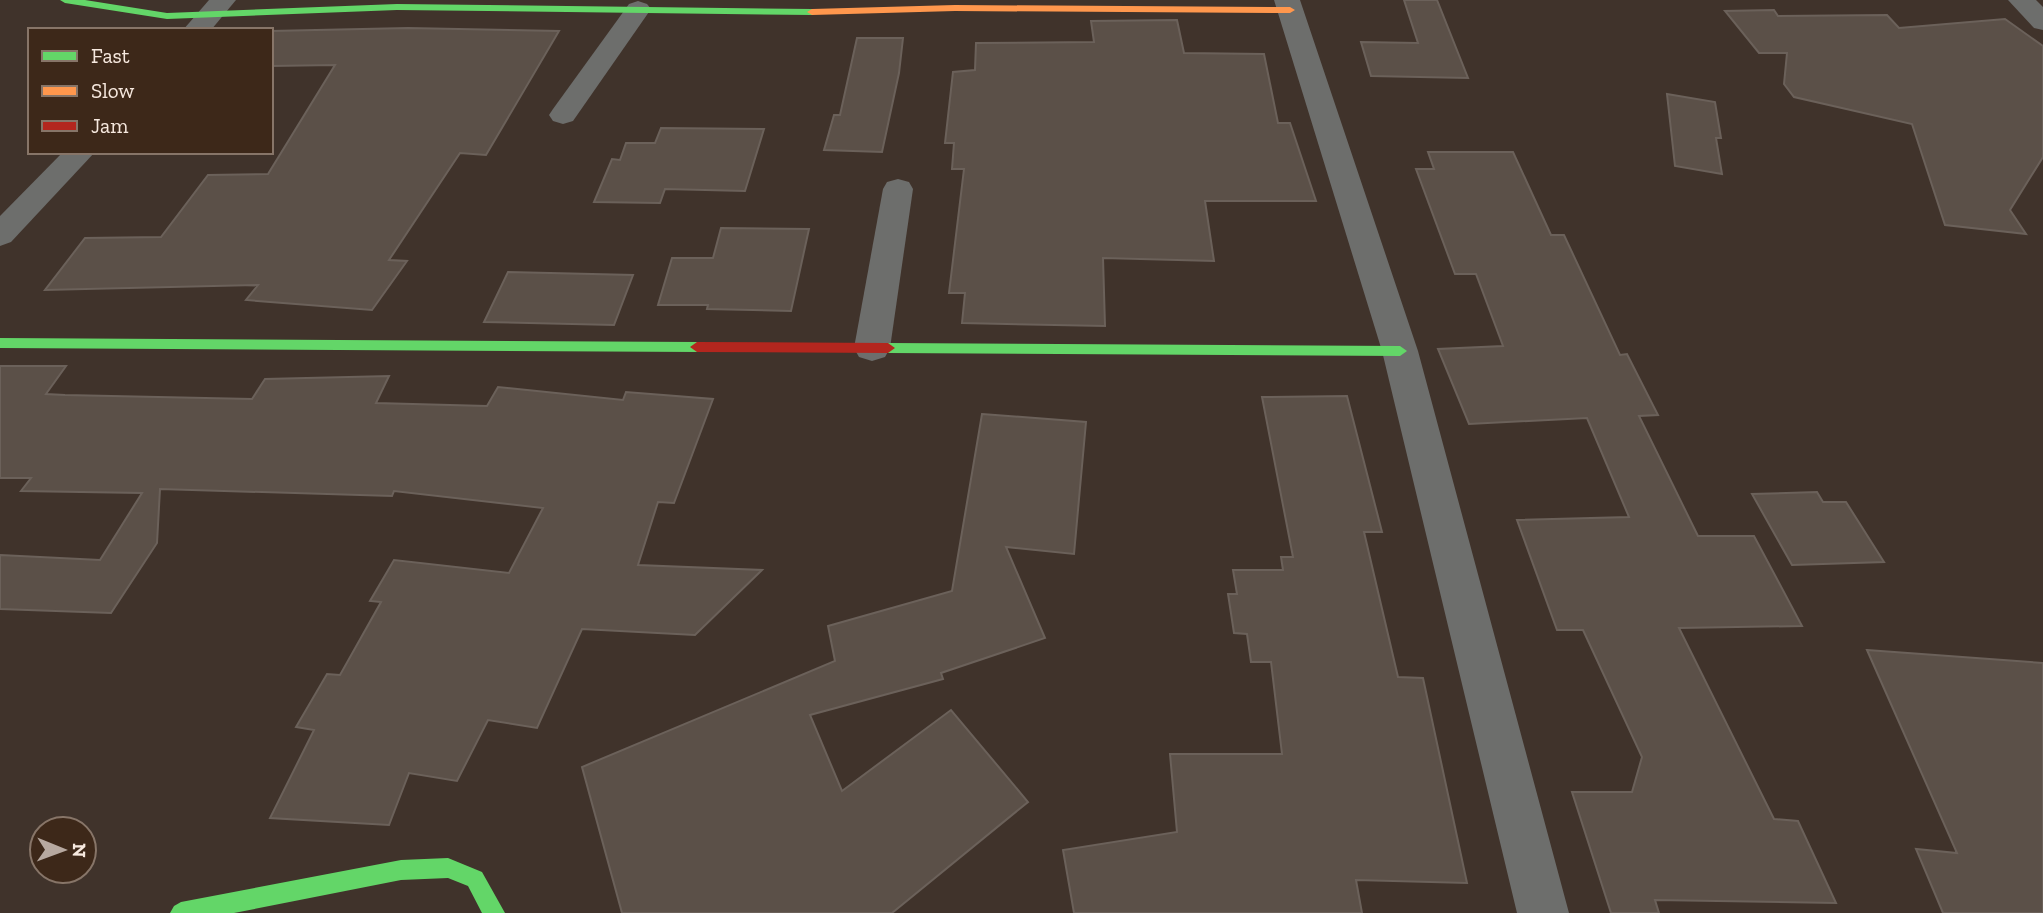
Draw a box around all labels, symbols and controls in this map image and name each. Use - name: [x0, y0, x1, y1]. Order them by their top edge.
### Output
- legend: [28, 28, 273, 154]
- text: Fast: [91, 43, 130, 68]
- text: Slow: [91, 78, 134, 103]
- text: Jam: [91, 113, 128, 138]
- north arrow: [28, 815, 98, 885]
- text: N: [68, 843, 91, 858]

